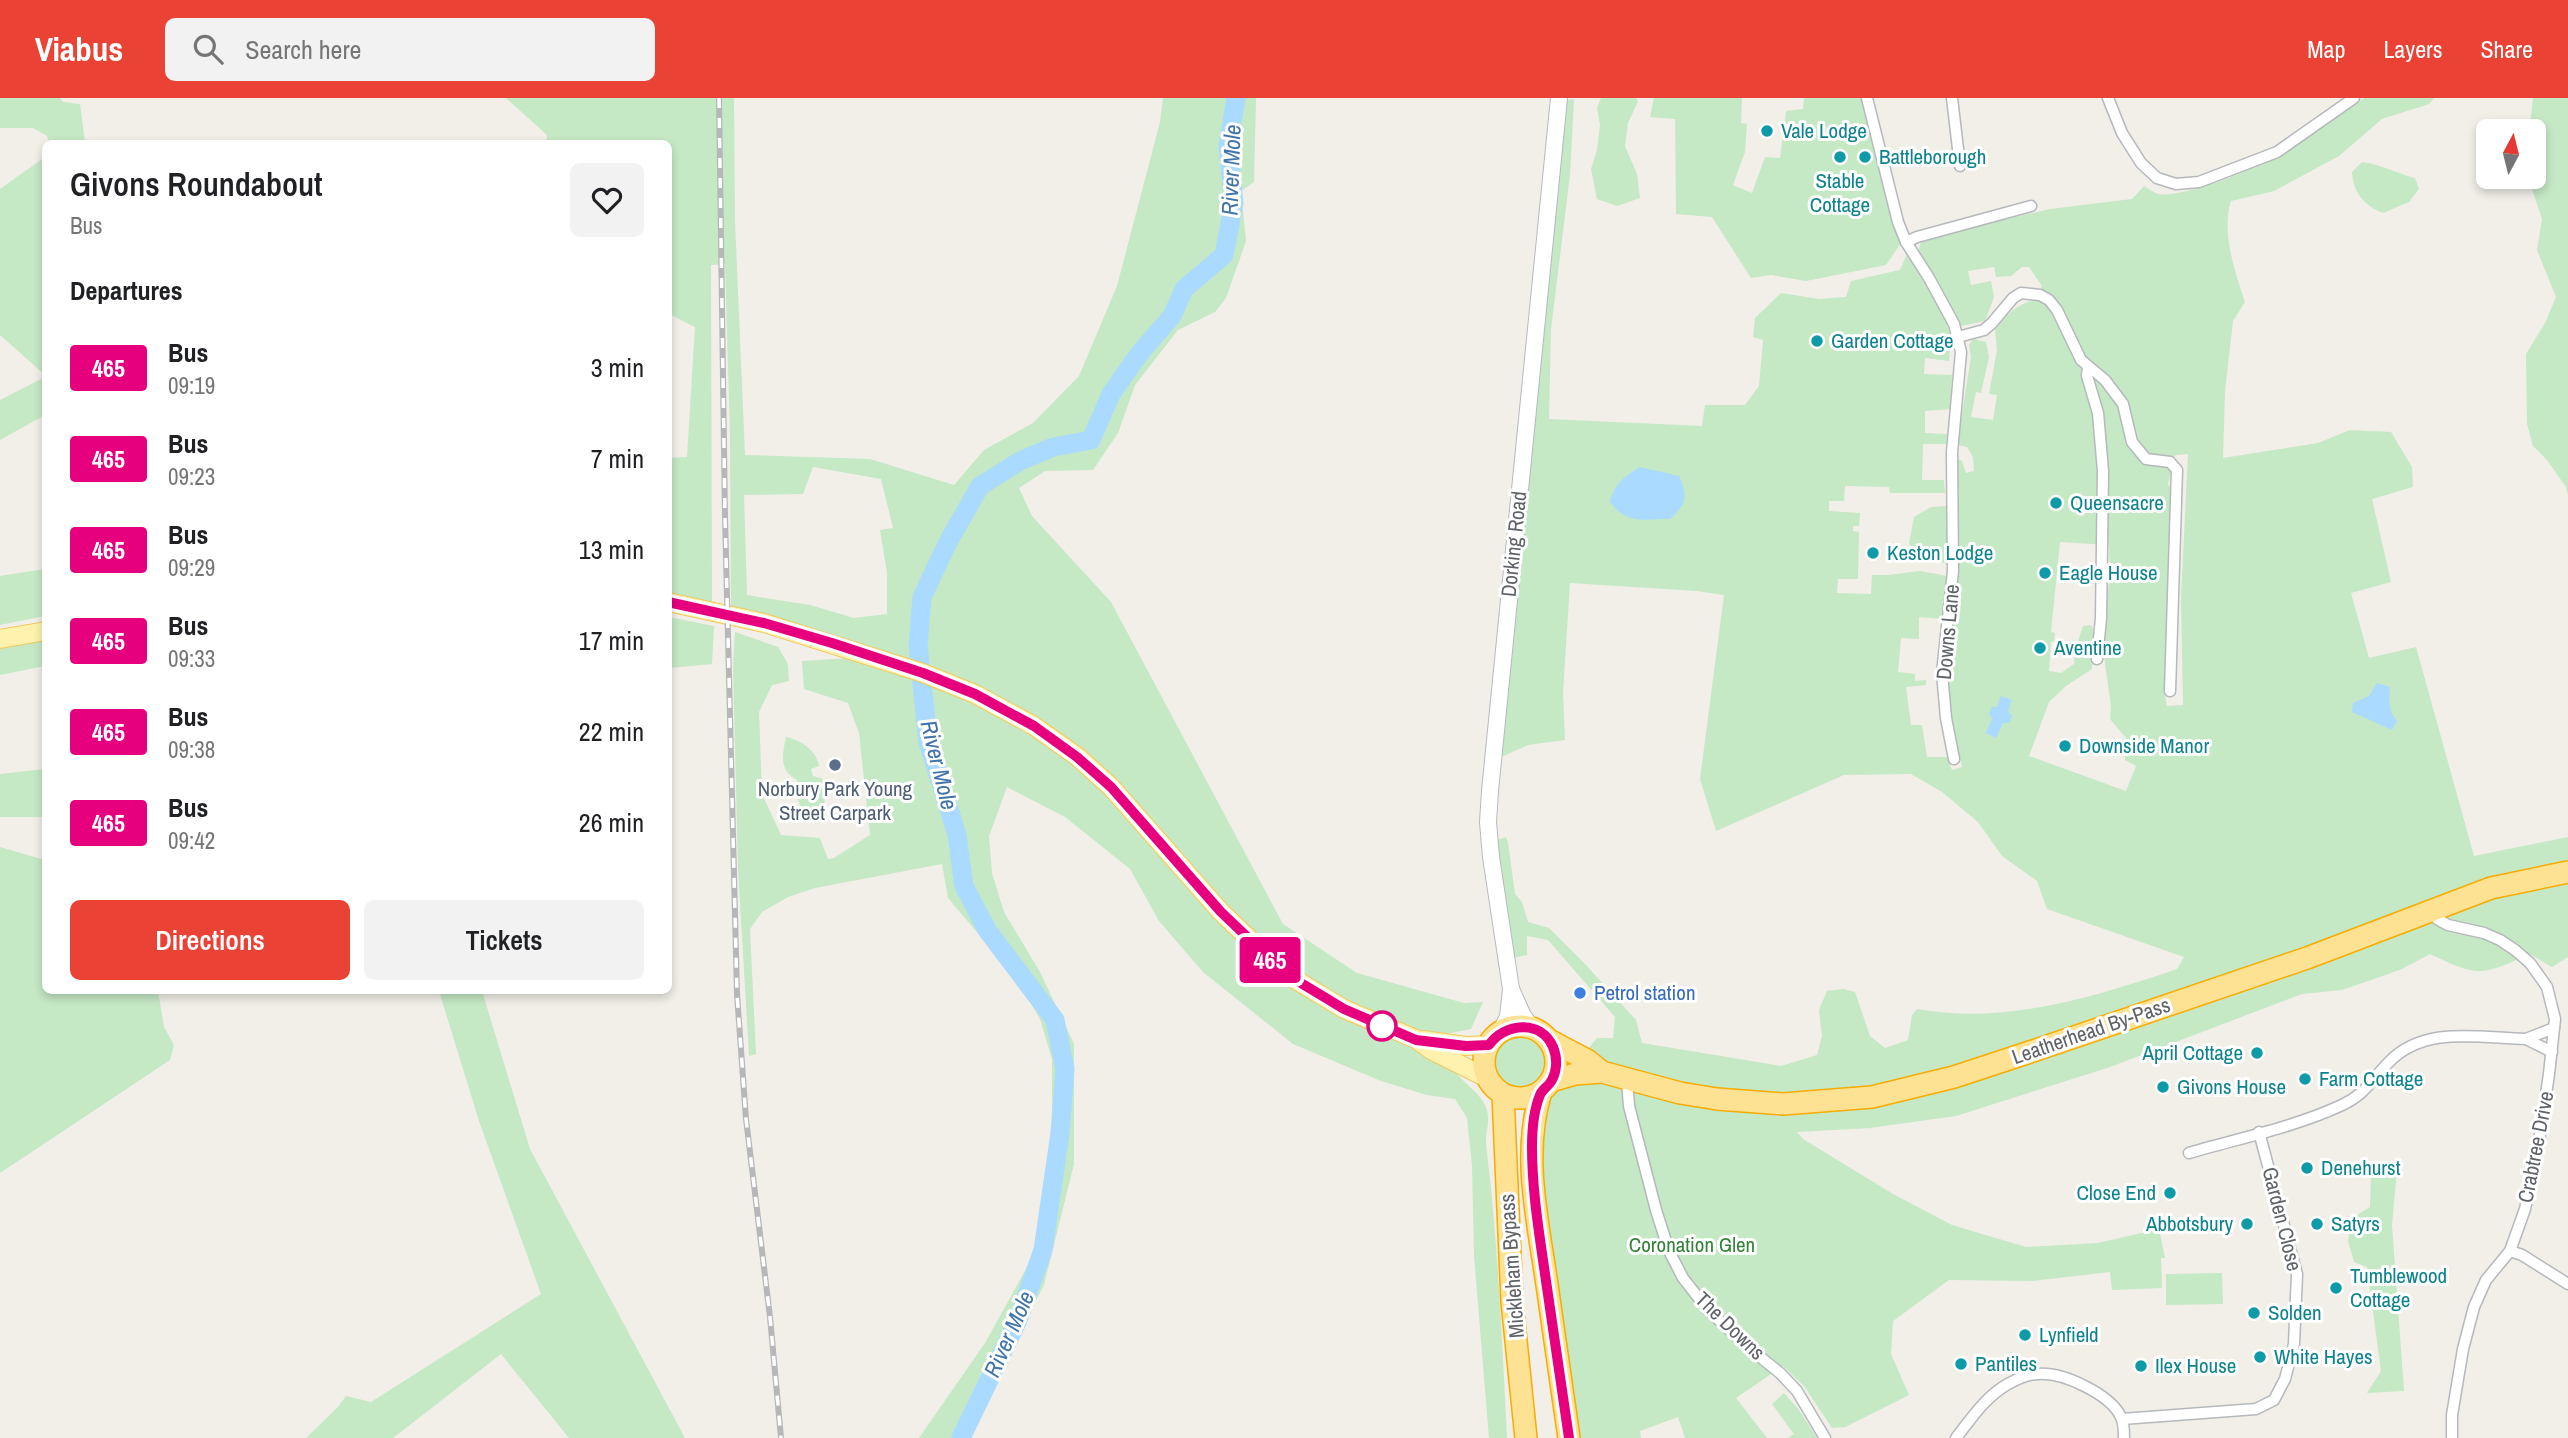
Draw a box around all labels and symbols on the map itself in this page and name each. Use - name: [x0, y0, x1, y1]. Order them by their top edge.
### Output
- place label: Vale Lodge: [1781, 116, 1867, 145]
- north arrow: [2476, 119, 2546, 189]
- marker: Vale Lodge: [1759, 123, 1775, 139]
- water label: River Mole: [1213, 124, 1248, 216]
- place label: Battleborough: [1879, 142, 1986, 171]
- marker: Stable Cottage: [1832, 149, 1848, 165]
- marker: Battleborough: [1857, 149, 1873, 165]
- place label: Stable Cottage: [1810, 166, 1870, 219]
- place label: Garden Cottage: [1831, 326, 1954, 355]
- marker: Garden Cottage: [1809, 333, 1825, 349]
- place label: Queensacre: [2070, 488, 2164, 517]
- street label: Dorking Road: [1494, 490, 1533, 598]
- marker: Queensacre: [2048, 495, 2064, 511]
- place label: Keston Lodge: [1887, 538, 1993, 567]
- marker: Keston Lodge: [1865, 545, 1881, 561]
- place label: Eagle House: [2059, 558, 2158, 587]
- marker: Eagle House: [2037, 565, 2053, 581]
- street label: Downs Lane: [1929, 583, 1966, 681]
- place label: Aventine: [2053, 633, 2122, 662]
- marker: Aventine: [2032, 640, 2048, 656]
- water label: River Mole: [913, 717, 966, 813]
- place label: Downside Manor: [2079, 731, 2209, 760]
- marker: Downside Manor: [2057, 738, 2073, 754]
- marker: Norbury Park Young Street Carpark: [827, 757, 843, 773]
- place label: Norbury Park Young Street Carpark: [758, 774, 913, 827]
- line badge: 465: [1230, 937, 1310, 983]
- place label: Petrol station: [1594, 978, 1695, 1007]
- marker: Petrol station: [1572, 985, 1588, 1001]
- street label: Leatherhead By-Pass: [2008, 990, 2174, 1071]
- unlabelled marker: [1367, 1011, 1397, 1041]
- place label: April Cottage: [2141, 1038, 2243, 1067]
- marker: April Cottage: [2249, 1045, 2265, 1061]
- place label: Farm Cottage: [2319, 1064, 2423, 1093]
- marker: Farm Cottage: [2297, 1071, 2313, 1087]
- place label: Givons House: [2177, 1072, 2286, 1101]
- marker: Givons House: [2155, 1079, 2171, 1095]
- street label: Crabtree Drive: [2511, 1089, 2561, 1205]
- place label: Denehurst: [2321, 1153, 2401, 1182]
- marker: Denehurst: [2299, 1160, 2315, 1176]
- street label: Garden Close: [2256, 1164, 2309, 1274]
- place label: Close End: [2077, 1178, 2156, 1207]
- marker: Close End: [2162, 1185, 2178, 1201]
- street label: Mickleham Bypass: [1492, 1193, 1531, 1339]
- place label: Abbotsbury: [2145, 1209, 2233, 1238]
- place label: Satyrs: [2331, 1209, 2380, 1238]
- marker: Abbotsbury: [2239, 1216, 2255, 1232]
- marker: Satyrs: [2309, 1216, 2325, 1232]
- park label: Coronation Glen: [1629, 1230, 1755, 1259]
- place label: Tumblewood Cottage: [2350, 1261, 2447, 1314]
- marker: Tumblewood Cottage: [2328, 1280, 2344, 1296]
- street label: The Downs: [1689, 1285, 1772, 1366]
- water label: River Mole: [976, 1286, 1041, 1382]
- place label: Solden: [2268, 1298, 2322, 1327]
- marker: Solden: [2246, 1305, 2262, 1321]
- place label: Lynfield: [2039, 1320, 2099, 1349]
- marker: Lynfield: [2017, 1327, 2033, 1343]
- place label: White Hayes: [2274, 1342, 2373, 1371]
- place label: Pantiles: [1975, 1349, 2037, 1378]
- marker: White Hayes: [2252, 1349, 2268, 1365]
- place label: Ilex House: [2155, 1351, 2236, 1380]
- marker: Pantiles: [1953, 1356, 1969, 1372]
- marker: Ilex House: [2133, 1358, 2149, 1374]

